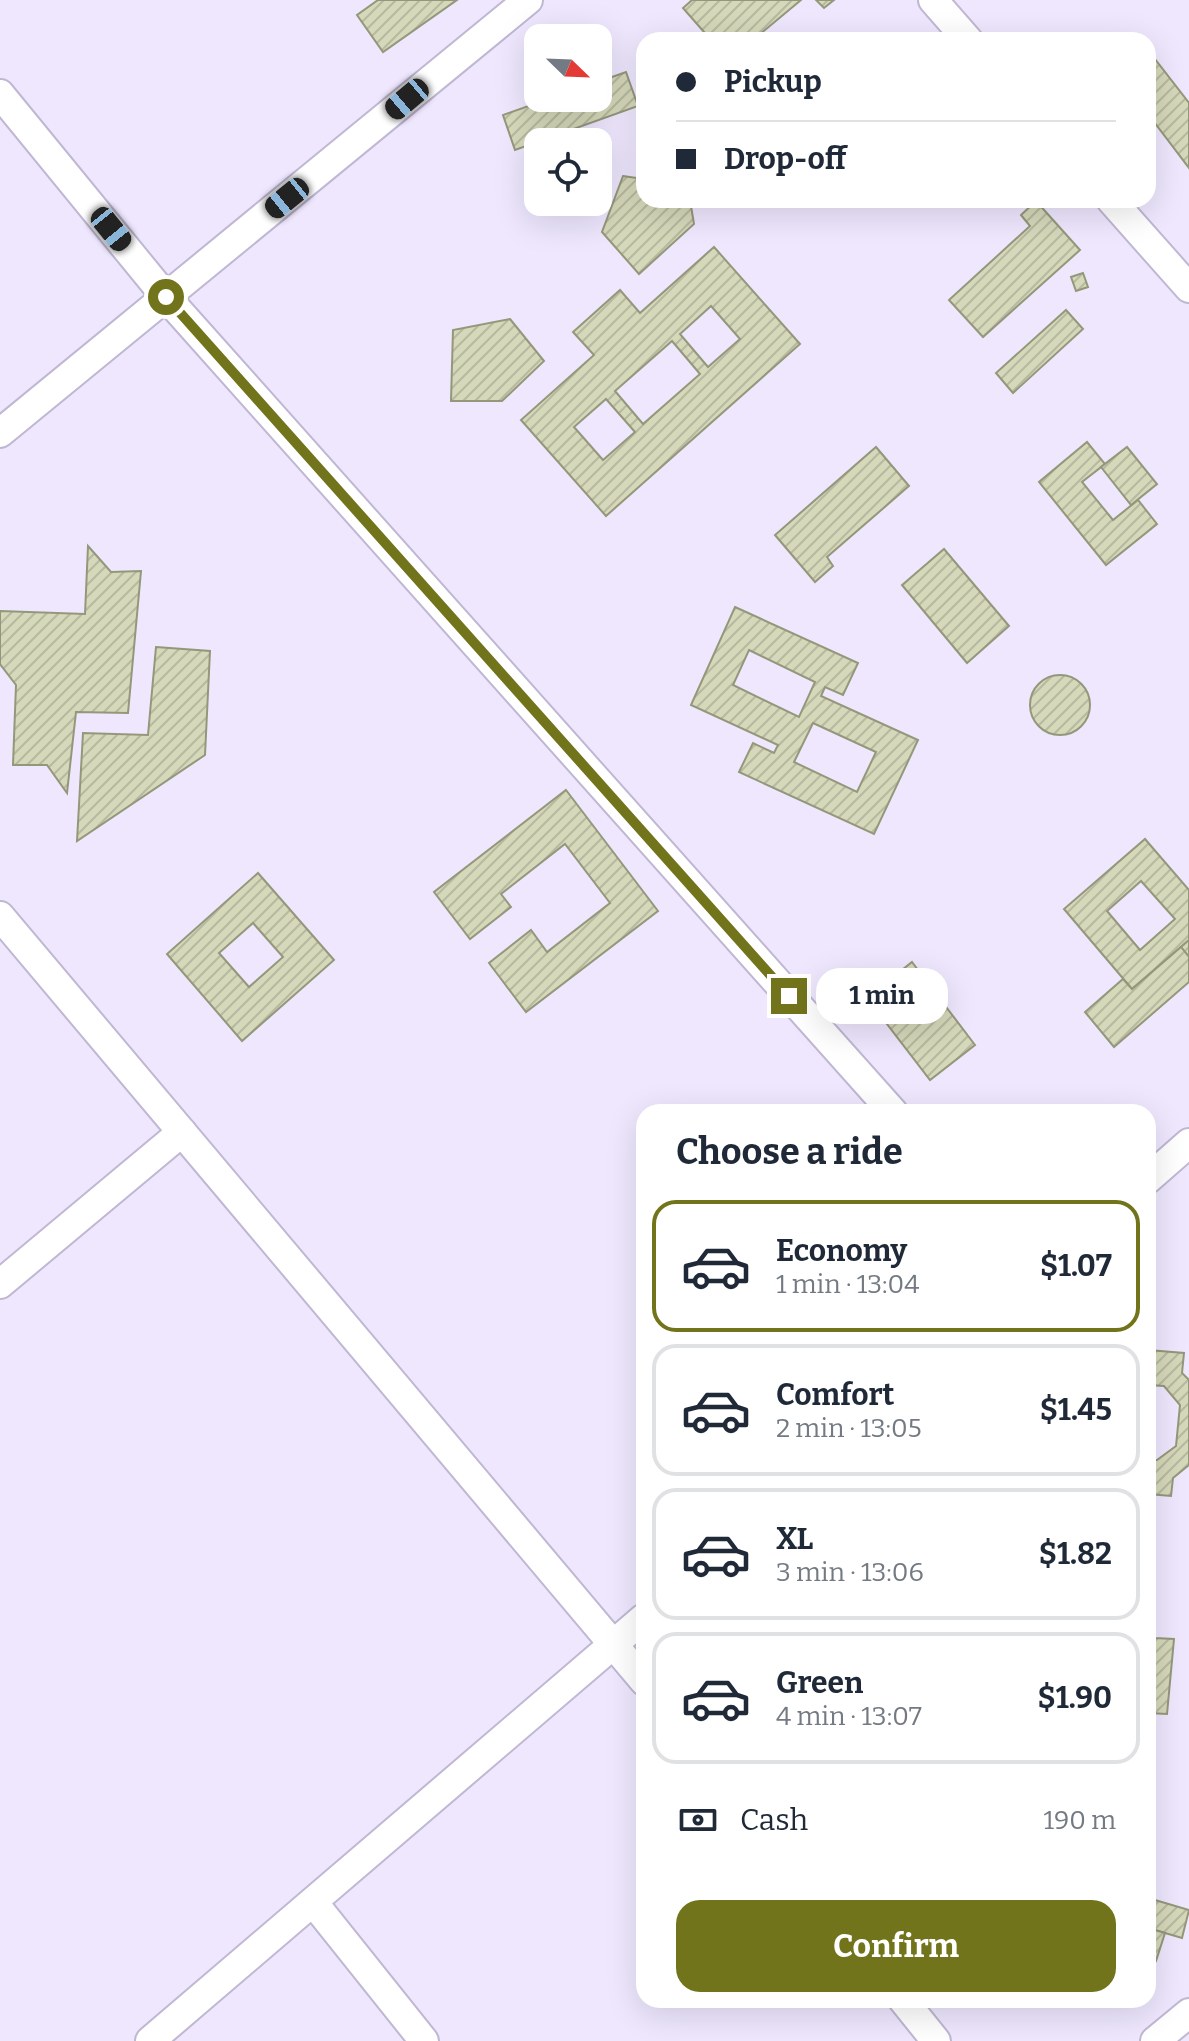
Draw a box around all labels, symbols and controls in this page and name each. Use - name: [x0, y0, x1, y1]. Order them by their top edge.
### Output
- north arrow: [524, 24, 612, 112]
- map controls: [524, 24, 612, 216]
- text: Pickup: [724, 64, 822, 100]
- car: [381, 74, 433, 124]
- button: locate: [524, 128, 612, 216]
- text: Drop-off: [724, 141, 846, 177]
- car: [261, 174, 313, 222]
- car: [87, 203, 135, 255]
- route start: [148, 279, 184, 315]
- callout: 1 min: [817, 968, 949, 1024]
- route end: [771, 978, 807, 1014]
- text: 1 min: [849, 980, 915, 1011]
- text: Choose a ride: [676, 1130, 903, 1174]
- icon: car: [680, 1230, 752, 1302]
- text: Economy: [776, 1233, 907, 1269]
- text: $1.07: [1040, 1248, 1112, 1284]
- text: 1 min · 13:04: [776, 1269, 919, 1300]
- icon: car: [680, 1374, 752, 1446]
- text: Comfort: [776, 1377, 894, 1413]
- text: $1.45: [1040, 1392, 1112, 1428]
- text: 2 min · 13:05: [776, 1413, 922, 1444]
- icon: car: [680, 1518, 752, 1590]
- text: XL: [776, 1521, 813, 1557]
- text: $1.82: [1039, 1536, 1112, 1572]
- text: 3 min · 13:06: [776, 1557, 924, 1588]
- icon: car: [680, 1662, 752, 1734]
- text: Green: [776, 1665, 863, 1701]
- text: $1.90: [1038, 1680, 1112, 1716]
- text: 4 min · 13:07: [776, 1701, 922, 1732]
- icon: cash: [676, 1798, 720, 1842]
- text: Cash: [740, 1802, 808, 1838]
- text: 190 m: [1044, 1805, 1116, 1836]
- button: Confirm: [676, 1900, 1116, 1992]

